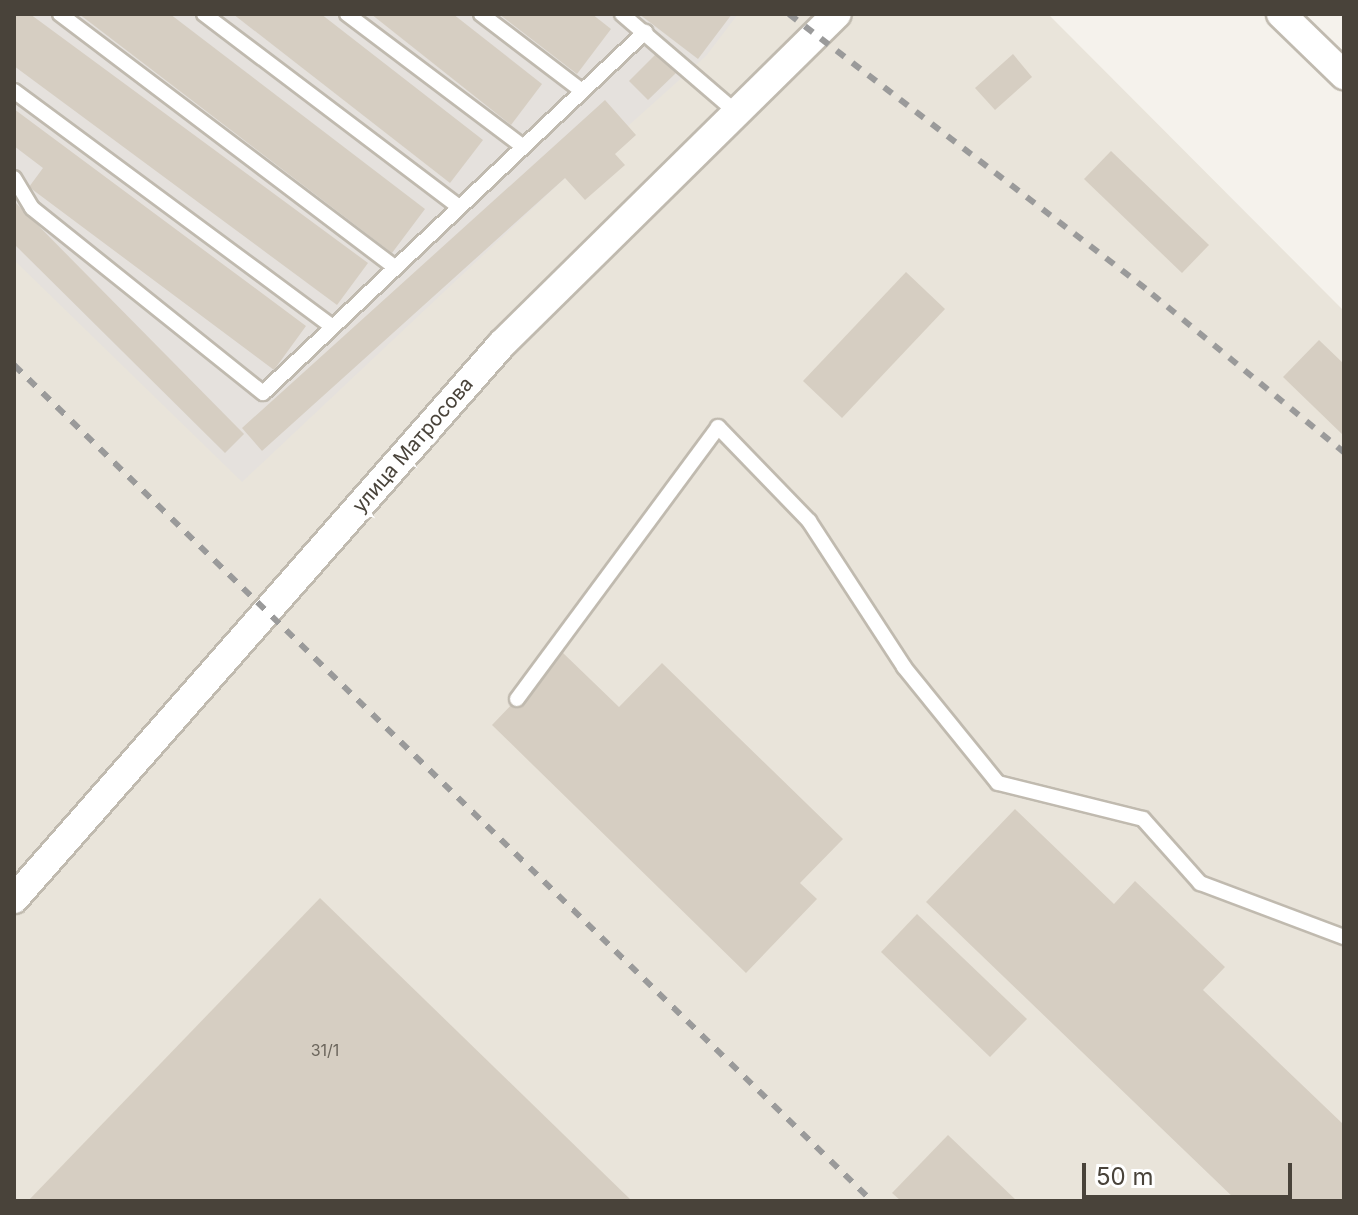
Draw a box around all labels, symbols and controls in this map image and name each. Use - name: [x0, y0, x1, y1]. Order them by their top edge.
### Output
- street label: улица Матросова: [348, 372, 478, 518]
- house number: 31/1: [311, 1040, 339, 1060]
- scale bar: [1086, 1147, 1296, 1197]
- text: 50 m: [1096, 1162, 1154, 1191]

